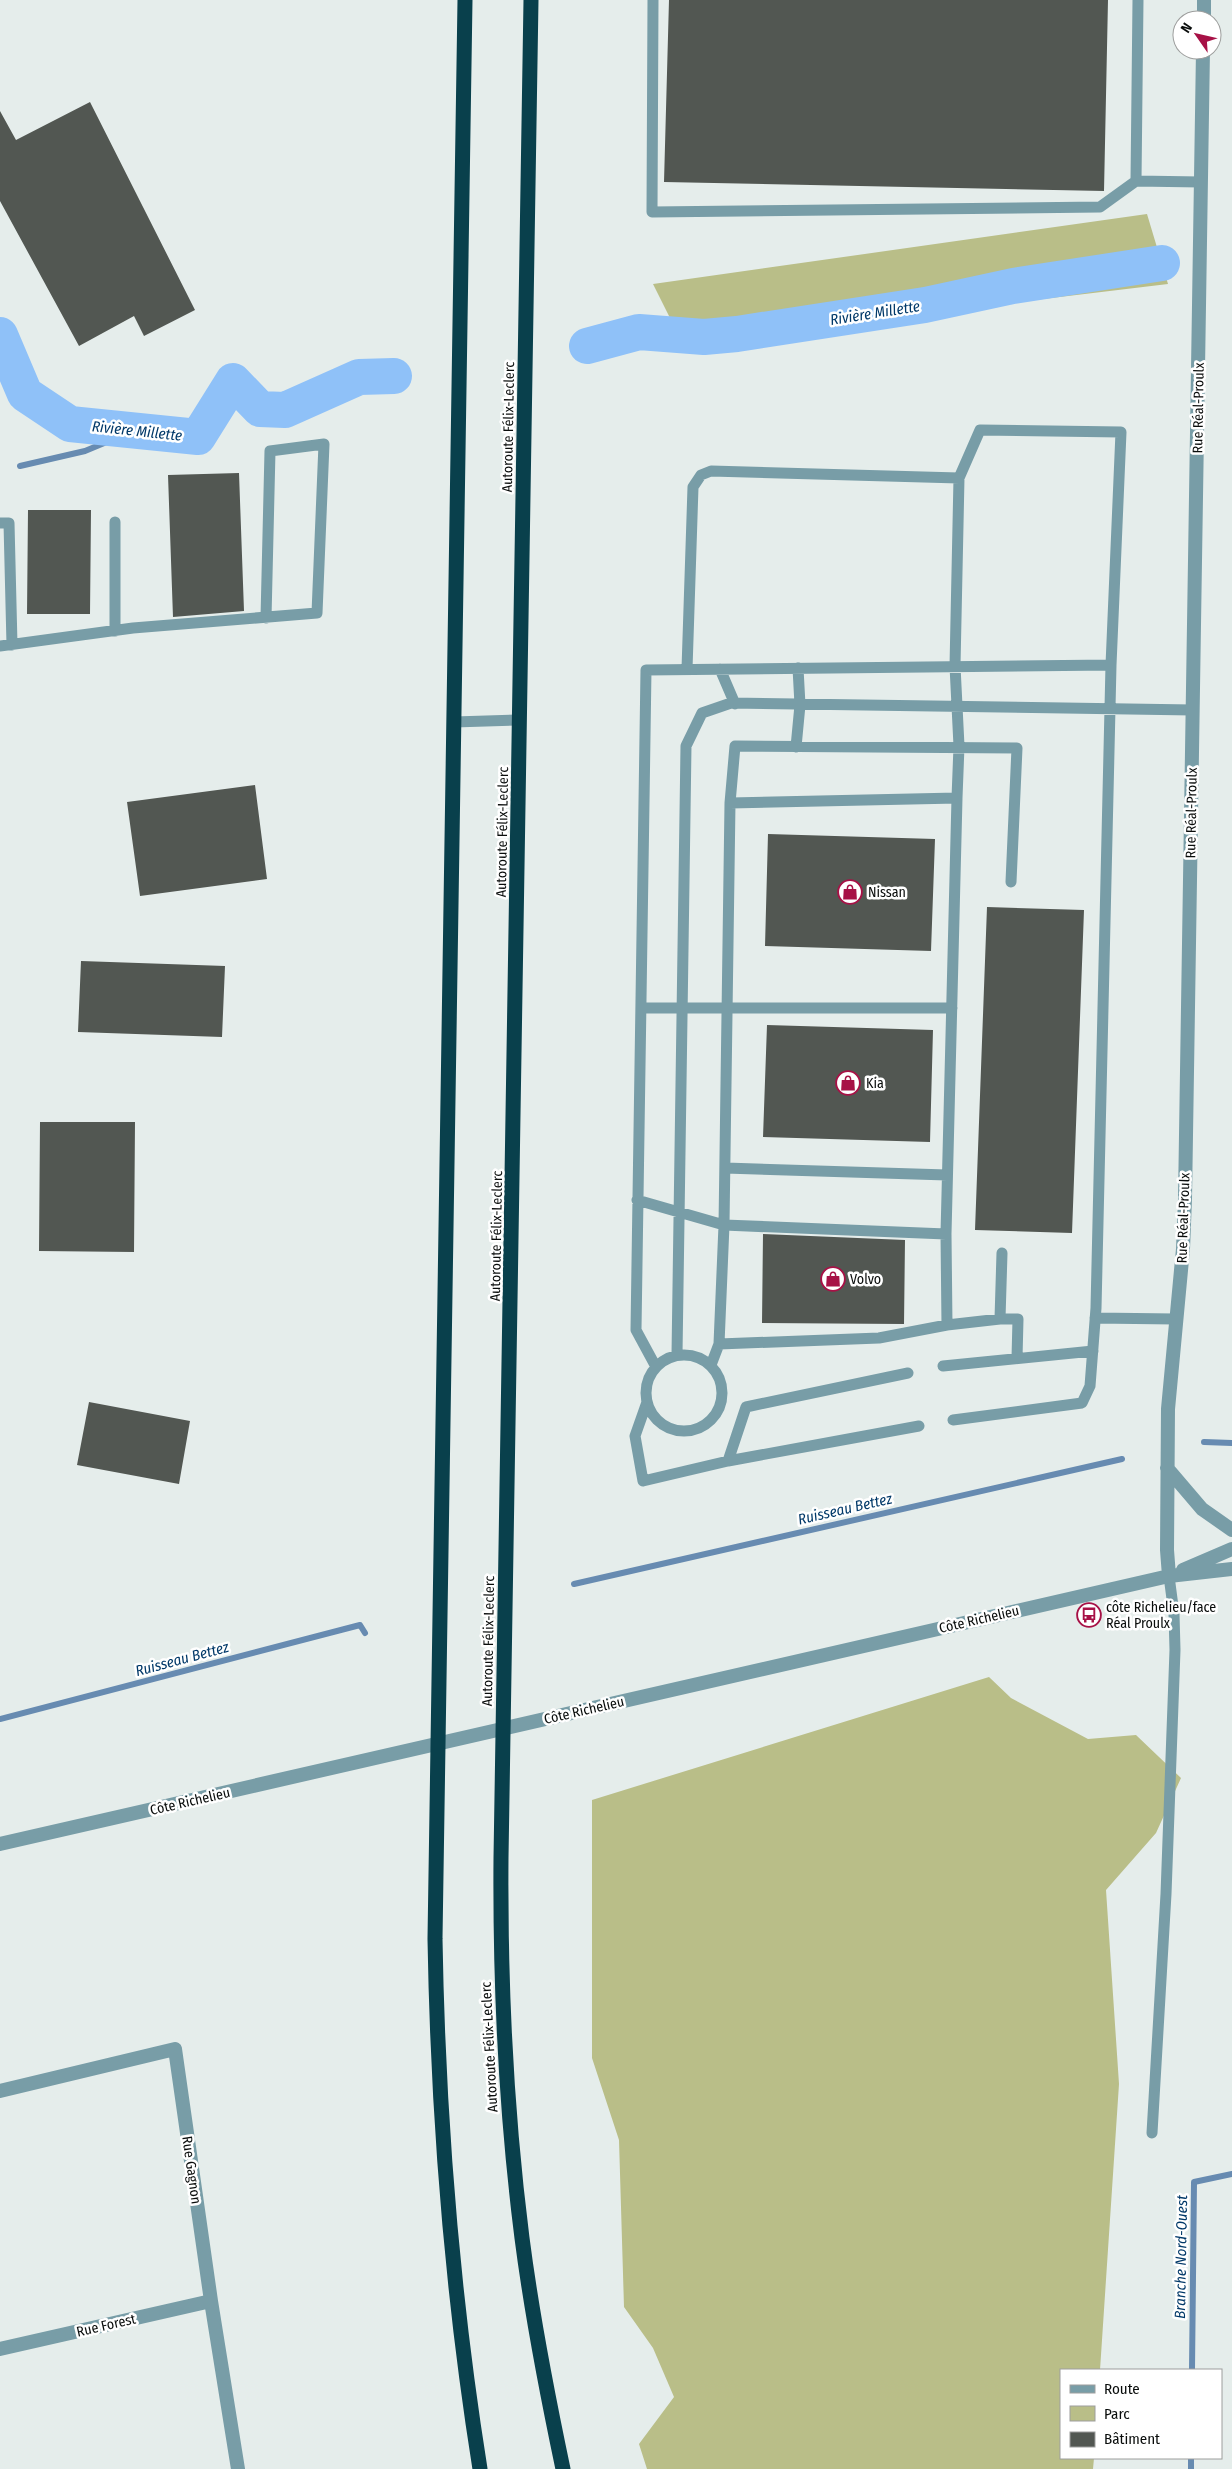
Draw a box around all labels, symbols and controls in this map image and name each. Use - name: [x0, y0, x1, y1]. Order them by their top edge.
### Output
- north arrow: [1172, 10, 1222, 60]
- text: N: [1177, 20, 1196, 36]
- water label: Rivière Millette: [829, 297, 921, 329]
- street label: Autoroute Félix-Leclerc: [499, 362, 518, 492]
- street label: Rue Réal-Proulx: [1189, 362, 1208, 454]
- water label: Rivière Millette: [91, 417, 183, 445]
- street label: Autoroute Félix-Leclerc: [493, 767, 512, 897]
- street label: Rue Réal-Proulx: [1182, 767, 1201, 859]
- shop icon: Nissan: [837, 879, 863, 905]
- place label: Nissan: [868, 884, 906, 901]
- shop icon: Kia: [835, 1070, 861, 1096]
- place label: Kia: [866, 1075, 884, 1092]
- street label: Autoroute Félix-Leclerc: [487, 1171, 506, 1301]
- street label: Rue Réal-Proulx: [1173, 1171, 1194, 1264]
- shop icon: Volvo: [820, 1266, 846, 1292]
- place label: Volvo: [850, 1271, 881, 1288]
- water label: Ruisseau Bettez: [796, 1489, 894, 1529]
- street label: Autoroute Félix-Leclerc: [479, 1576, 498, 1706]
- place label: côte Richelieu/face Réal Proulx: [1106, 1599, 1216, 1632]
- street label: Côte Richelieu: [937, 1602, 1021, 1637]
- bus stop icon: côte Richelieu/face Réal Proulx: [1076, 1602, 1102, 1628]
- water label: Ruisseau Bettez: [133, 1638, 231, 1680]
- street label: Côte Richelieu: [542, 1693, 626, 1728]
- street label: Côte Richelieu: [148, 1784, 232, 1819]
- street label: Autoroute Félix-Leclerc: [478, 1981, 501, 2113]
- street label: Rue Gagnon: [178, 2135, 205, 2205]
- water label: Branche Nord-Ouest: [1171, 2195, 1191, 2319]
- street label: Rue Forest: [75, 2310, 138, 2341]
- legend: [1060, 2369, 1222, 2459]
- text: Route: [1104, 2380, 1140, 2398]
- text: Parc: [1104, 2405, 1130, 2423]
- text: Bâtiment: [1104, 2430, 1160, 2448]

